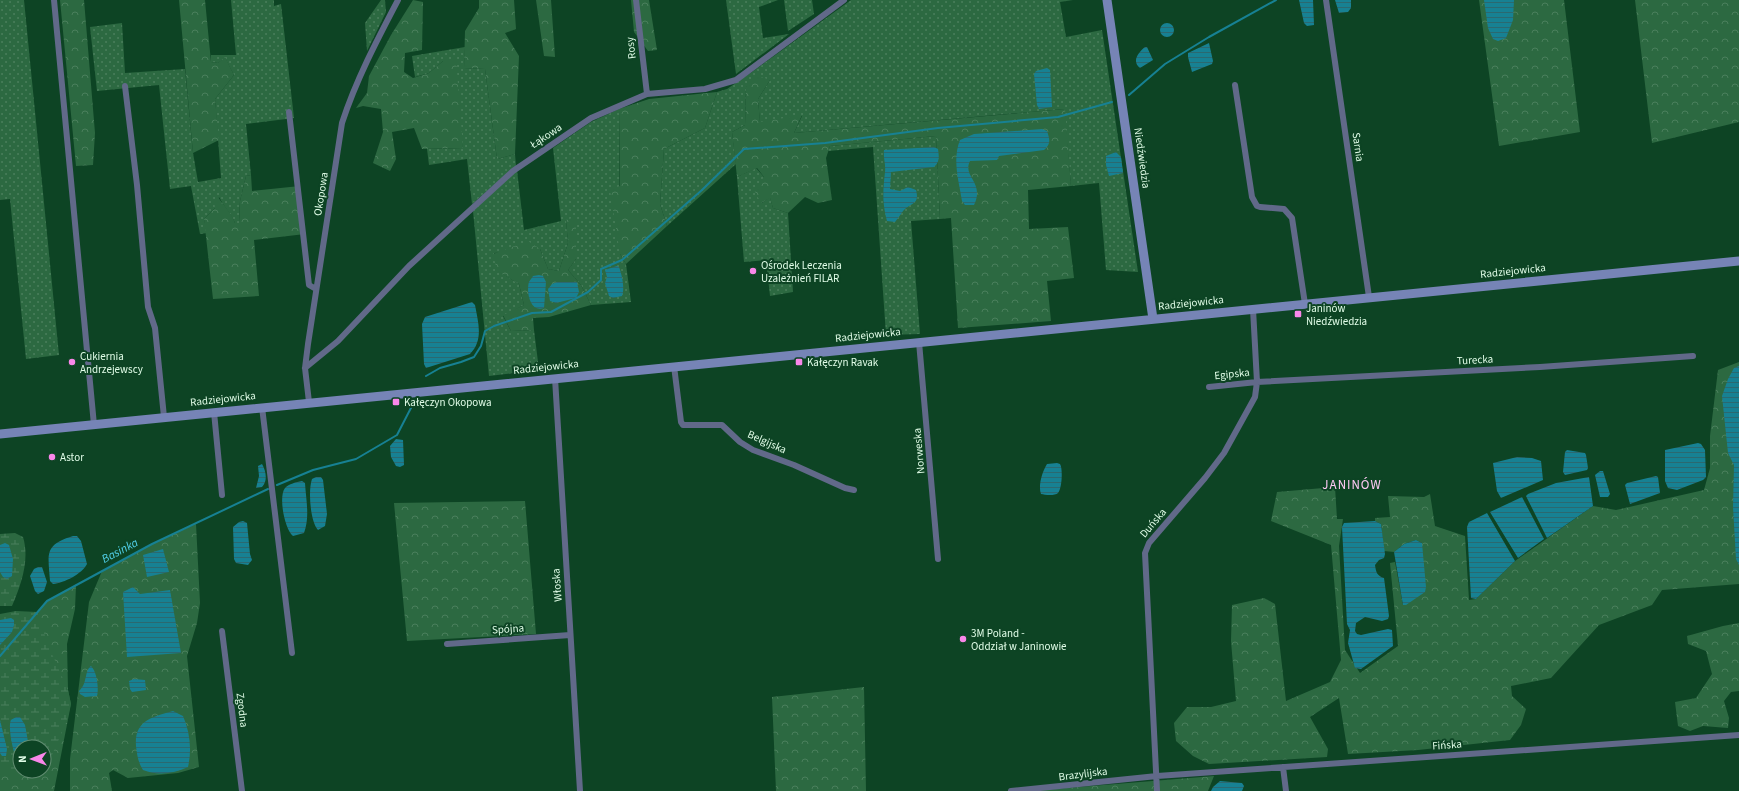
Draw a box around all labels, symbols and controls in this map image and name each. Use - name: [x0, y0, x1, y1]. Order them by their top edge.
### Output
- street label: Rosy: [622, 36, 640, 60]
- street label: Łąkowa: [526, 120, 565, 153]
- street label: Niedźwiedzia: [1130, 127, 1154, 189]
- street label: Sarnia: [1349, 131, 1367, 163]
- street label: Okopowa: [310, 171, 332, 217]
- place label: Ośrodek Leczenia Uzależnień FILAR: [761, 258, 842, 286]
- street label: Radziejowicka: [1479, 260, 1547, 282]
- marker: Ośrodek Leczenia Uzależnień FILAR: [748, 266, 758, 276]
- street label: Radziejowicka: [1157, 292, 1225, 314]
- place label: Janinów Niedźwiedzia: [1306, 301, 1367, 329]
- marker: Janinów Niedźwiedzia: [1293, 309, 1303, 319]
- street label: Radziejowicka: [834, 324, 902, 346]
- place label: Cukiernia Andrzejewscy: [80, 349, 143, 377]
- street label: Turecka: [1456, 352, 1494, 368]
- place label: Kałęczyn Ravak: [807, 355, 879, 370]
- street label: Radziejowicka: [512, 356, 580, 378]
- marker: Cukiernia Andrzejewscy: [67, 357, 77, 367]
- marker: Kałęczyn Ravak: [794, 357, 804, 367]
- street label: Egipska: [1214, 365, 1250, 383]
- street label: Radziejowicka: [189, 388, 257, 410]
- place label: Kałęczyn Okopowa: [404, 395, 492, 410]
- marker: Kałęczyn Okopowa: [391, 397, 401, 407]
- street label: Belgijska: [745, 427, 789, 457]
- street label: Norweska: [910, 427, 928, 475]
- place label: Astor: [60, 450, 84, 465]
- marker: Astor: [47, 452, 57, 462]
- district label: JANINÓW: [1322, 476, 1382, 494]
- street label: Duńska: [1136, 505, 1170, 541]
- water label: Basinka: [99, 534, 142, 568]
- street label: Włoska: [548, 568, 566, 602]
- street label: Spójna: [491, 620, 525, 638]
- place label: 3M Poland - Oddział w Janinowie: [971, 626, 1067, 654]
- marker: 3M Poland - Oddział w Janinowie: [958, 634, 968, 644]
- street label: Zgodna: [232, 692, 252, 728]
- street label: Fińska: [1432, 736, 1462, 754]
- north arrow: [12, 739, 52, 779]
- text: N: [15, 755, 30, 763]
- street label: Brazylijska: [1058, 764, 1108, 784]

